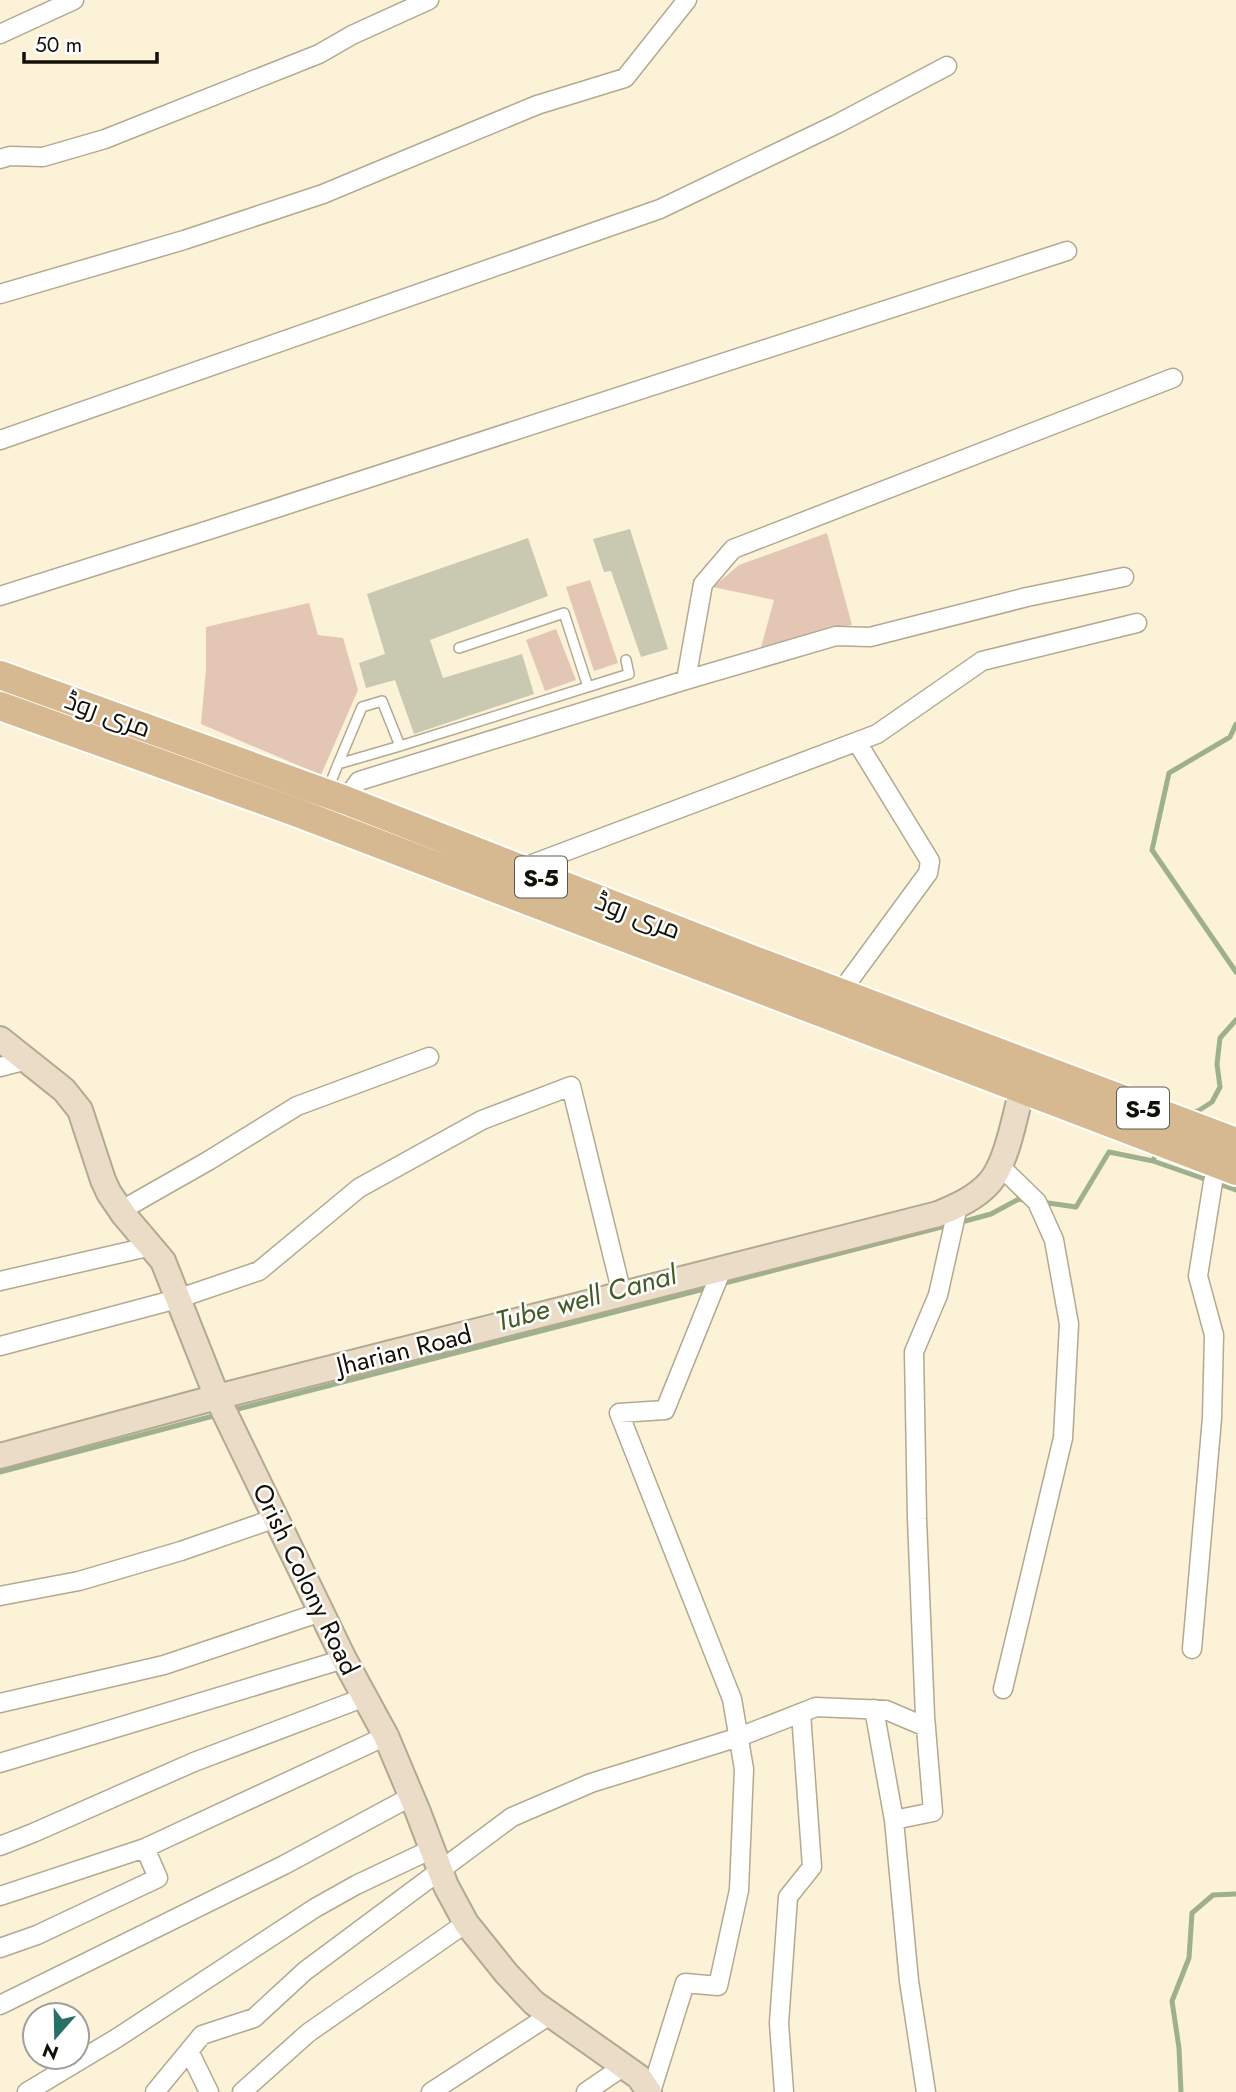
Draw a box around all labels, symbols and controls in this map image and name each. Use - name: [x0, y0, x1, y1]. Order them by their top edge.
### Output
- scale bar: [24, 21, 158, 65]
- text: 50 m: [35, 30, 82, 60]
- street label: مری روڈ: [60, 681, 156, 747]
- road number: S-5: [515, 856, 567, 898]
- street label: مری روڈ: [590, 881, 686, 949]
- road number: S-5: [1117, 1088, 1169, 1128]
- water label: Tube well Canal: [491, 1254, 683, 1342]
- street label: Jharian Road: [329, 1315, 476, 1386]
- street label: Orish Colony Road: [243, 1477, 369, 1681]
- north arrow: [21, 2001, 91, 2071]
- text: N: [39, 2036, 62, 2067]

